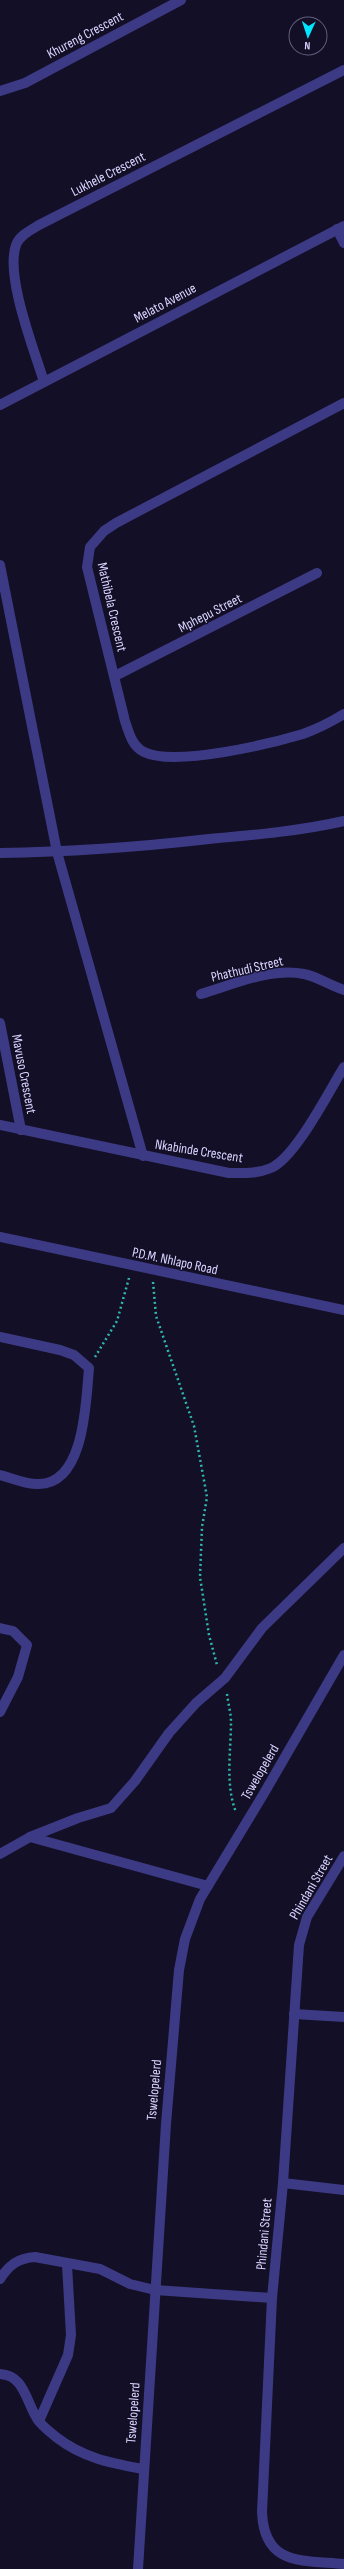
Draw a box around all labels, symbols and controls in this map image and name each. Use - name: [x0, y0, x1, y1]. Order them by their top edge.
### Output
- street label: Khureng Crescent: [44, 8, 126, 62]
- north arrow: [288, 16, 328, 56]
- text: N: [304, 39, 311, 52]
- street label: Lukhele Crescent: [68, 148, 148, 200]
- street label: Melato Avenue: [131, 279, 199, 327]
- street label: Mathibela Crescent: [93, 561, 131, 653]
- street label: Mphepu Street: [175, 590, 245, 636]
- street label: Phathudi Street: [209, 952, 285, 986]
- street label: Mavuso Crescent: [8, 1033, 40, 1115]
- street label: Nkabinde Crescent: [154, 1136, 244, 1166]
- street label: P.D.M. Nhlapo Road: [131, 1244, 220, 1278]
- street label: Tswelopelerd: [237, 1741, 283, 1803]
- street label: Phindani Street: [286, 1852, 336, 1922]
- street label: Tswelopelerd: [143, 2059, 165, 2121]
- street label: Phindani Street: [252, 2197, 276, 2271]
- street label: Tswelopelerd: [122, 2382, 144, 2444]

